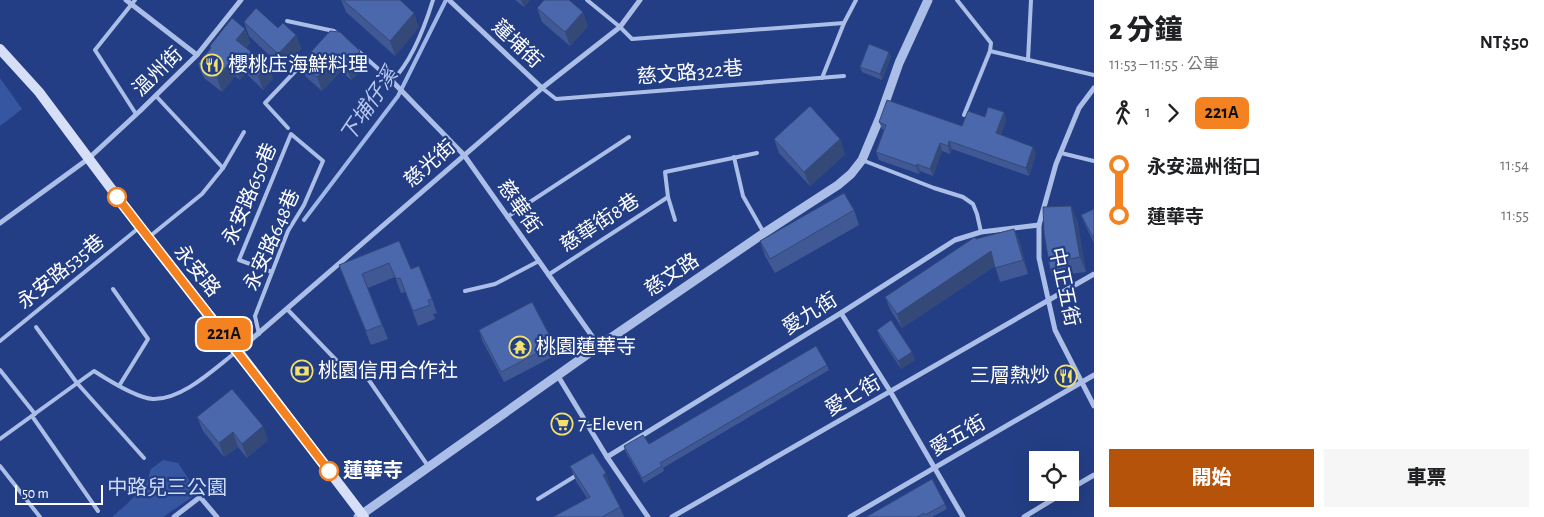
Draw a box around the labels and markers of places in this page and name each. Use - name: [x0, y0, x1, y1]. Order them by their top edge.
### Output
- restaurant icon: 櫻桃庒海鮮料理: [200, 53, 224, 77]
- place label: 櫻桃庒海鮮料理: [228, 54, 368, 75]
- unlabelled marker: [107, 187, 127, 207]
- temple icon: 桃園蓮華寺: [508, 335, 532, 359]
- place label: 桃園蓮華寺: [536, 336, 636, 357]
- bank icon: 桃園信用合作社: [290, 359, 314, 383]
- place label: 桃園信用合作社: [318, 360, 458, 381]
- restaurant icon: 三層熱炒: [1054, 364, 1078, 388]
- place label: 三層熱炒: [970, 365, 1050, 386]
- supermarket icon: 7-Eleven: [550, 412, 574, 436]
- place label: 7-Eleven: [578, 414, 643, 434]
- place label: 蓮華寺: [343, 459, 403, 481]
- marker: 蓮華寺: [319, 461, 339, 481]

